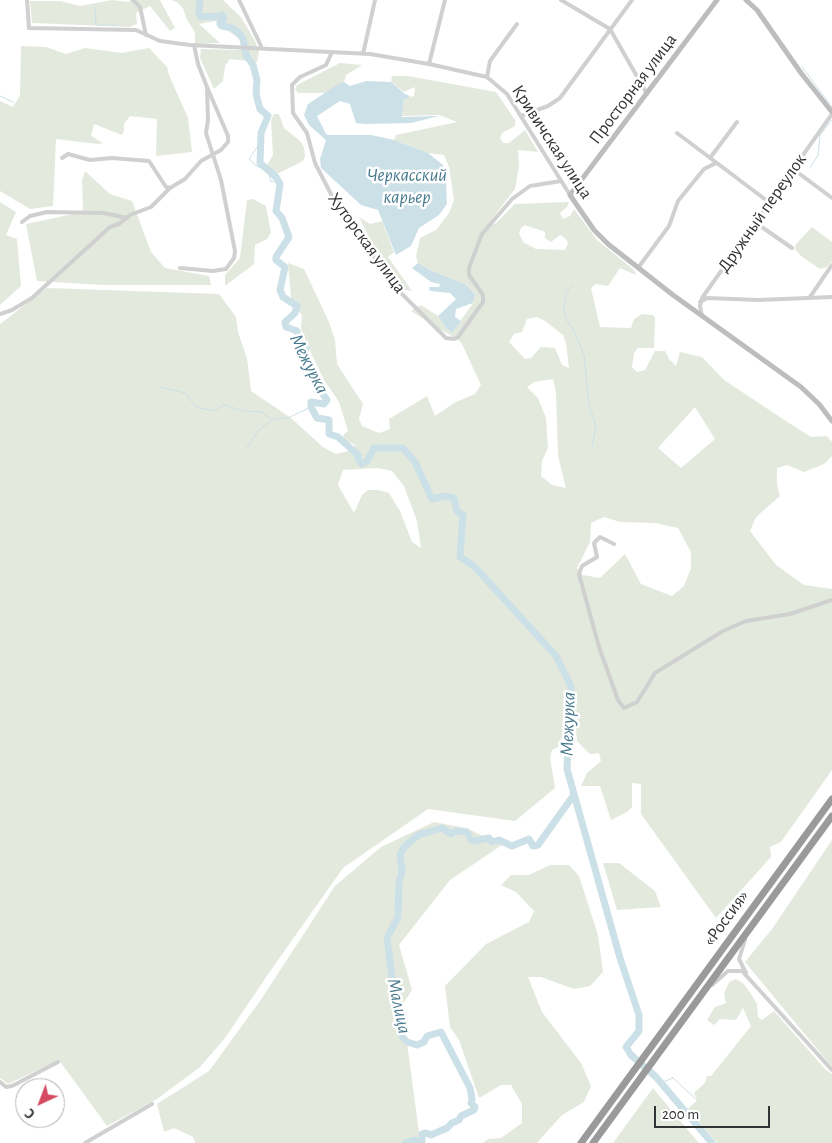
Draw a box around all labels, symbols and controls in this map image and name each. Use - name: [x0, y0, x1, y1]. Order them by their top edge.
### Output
- street label: Просторная улица: [584, 29, 682, 149]
- street label: Кривичская улица: [507, 81, 597, 203]
- street label: Дружный переулок: [713, 149, 811, 277]
- water label: Черкасский карьер: [367, 164, 447, 208]
- street label: Хуторская улица: [323, 188, 411, 298]
- water label: Межурка: [284, 330, 334, 398]
- water label: Межурка: [555, 692, 581, 756]
- street label: «Россия»: [698, 886, 754, 950]
- water label: Малица: [382, 976, 416, 1036]
- north arrow: [15, 1078, 65, 1128]
- scale bar: [657, 1096, 773, 1128]
- text: С: [23, 1105, 38, 1121]
- text: 200 m: [662, 1107, 699, 1122]

